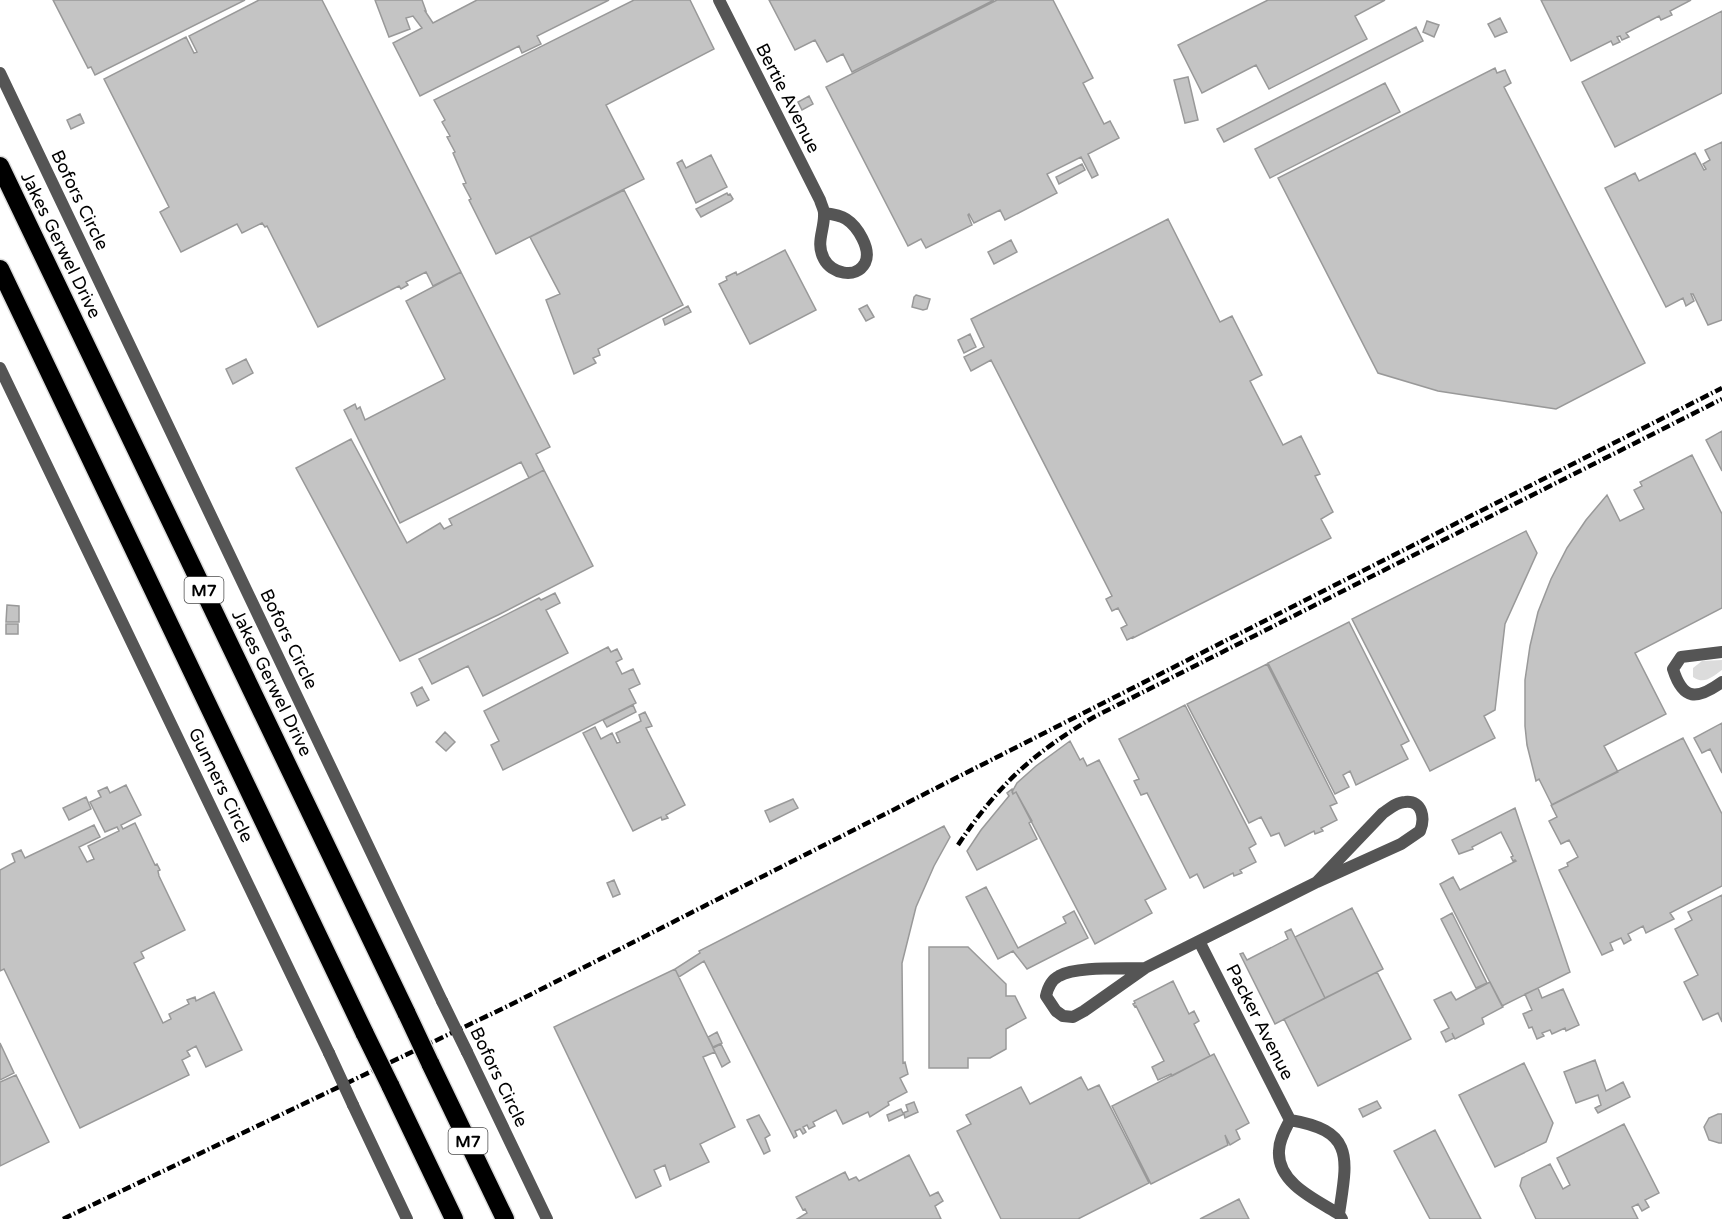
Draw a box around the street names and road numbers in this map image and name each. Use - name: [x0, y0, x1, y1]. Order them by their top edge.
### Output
- street label: Bertie Avenue: [751, 39, 825, 157]
- street label: Bofors Circle: [46, 146, 114, 254]
- street label: Jakes Gerwel Drive: [16, 168, 106, 322]
- road number: M7: [184, 577, 224, 603]
- street label: Bofors Circle: [255, 585, 323, 693]
- street label: Jakes Gerwel Drive: [227, 606, 317, 760]
- street label: Gunners Circle: [184, 724, 258, 846]
- street label: Packer Avenue: [1221, 960, 1299, 1084]
- street label: Bofors Circle: [465, 1023, 533, 1131]
- road number: M7: [448, 1128, 488, 1154]

